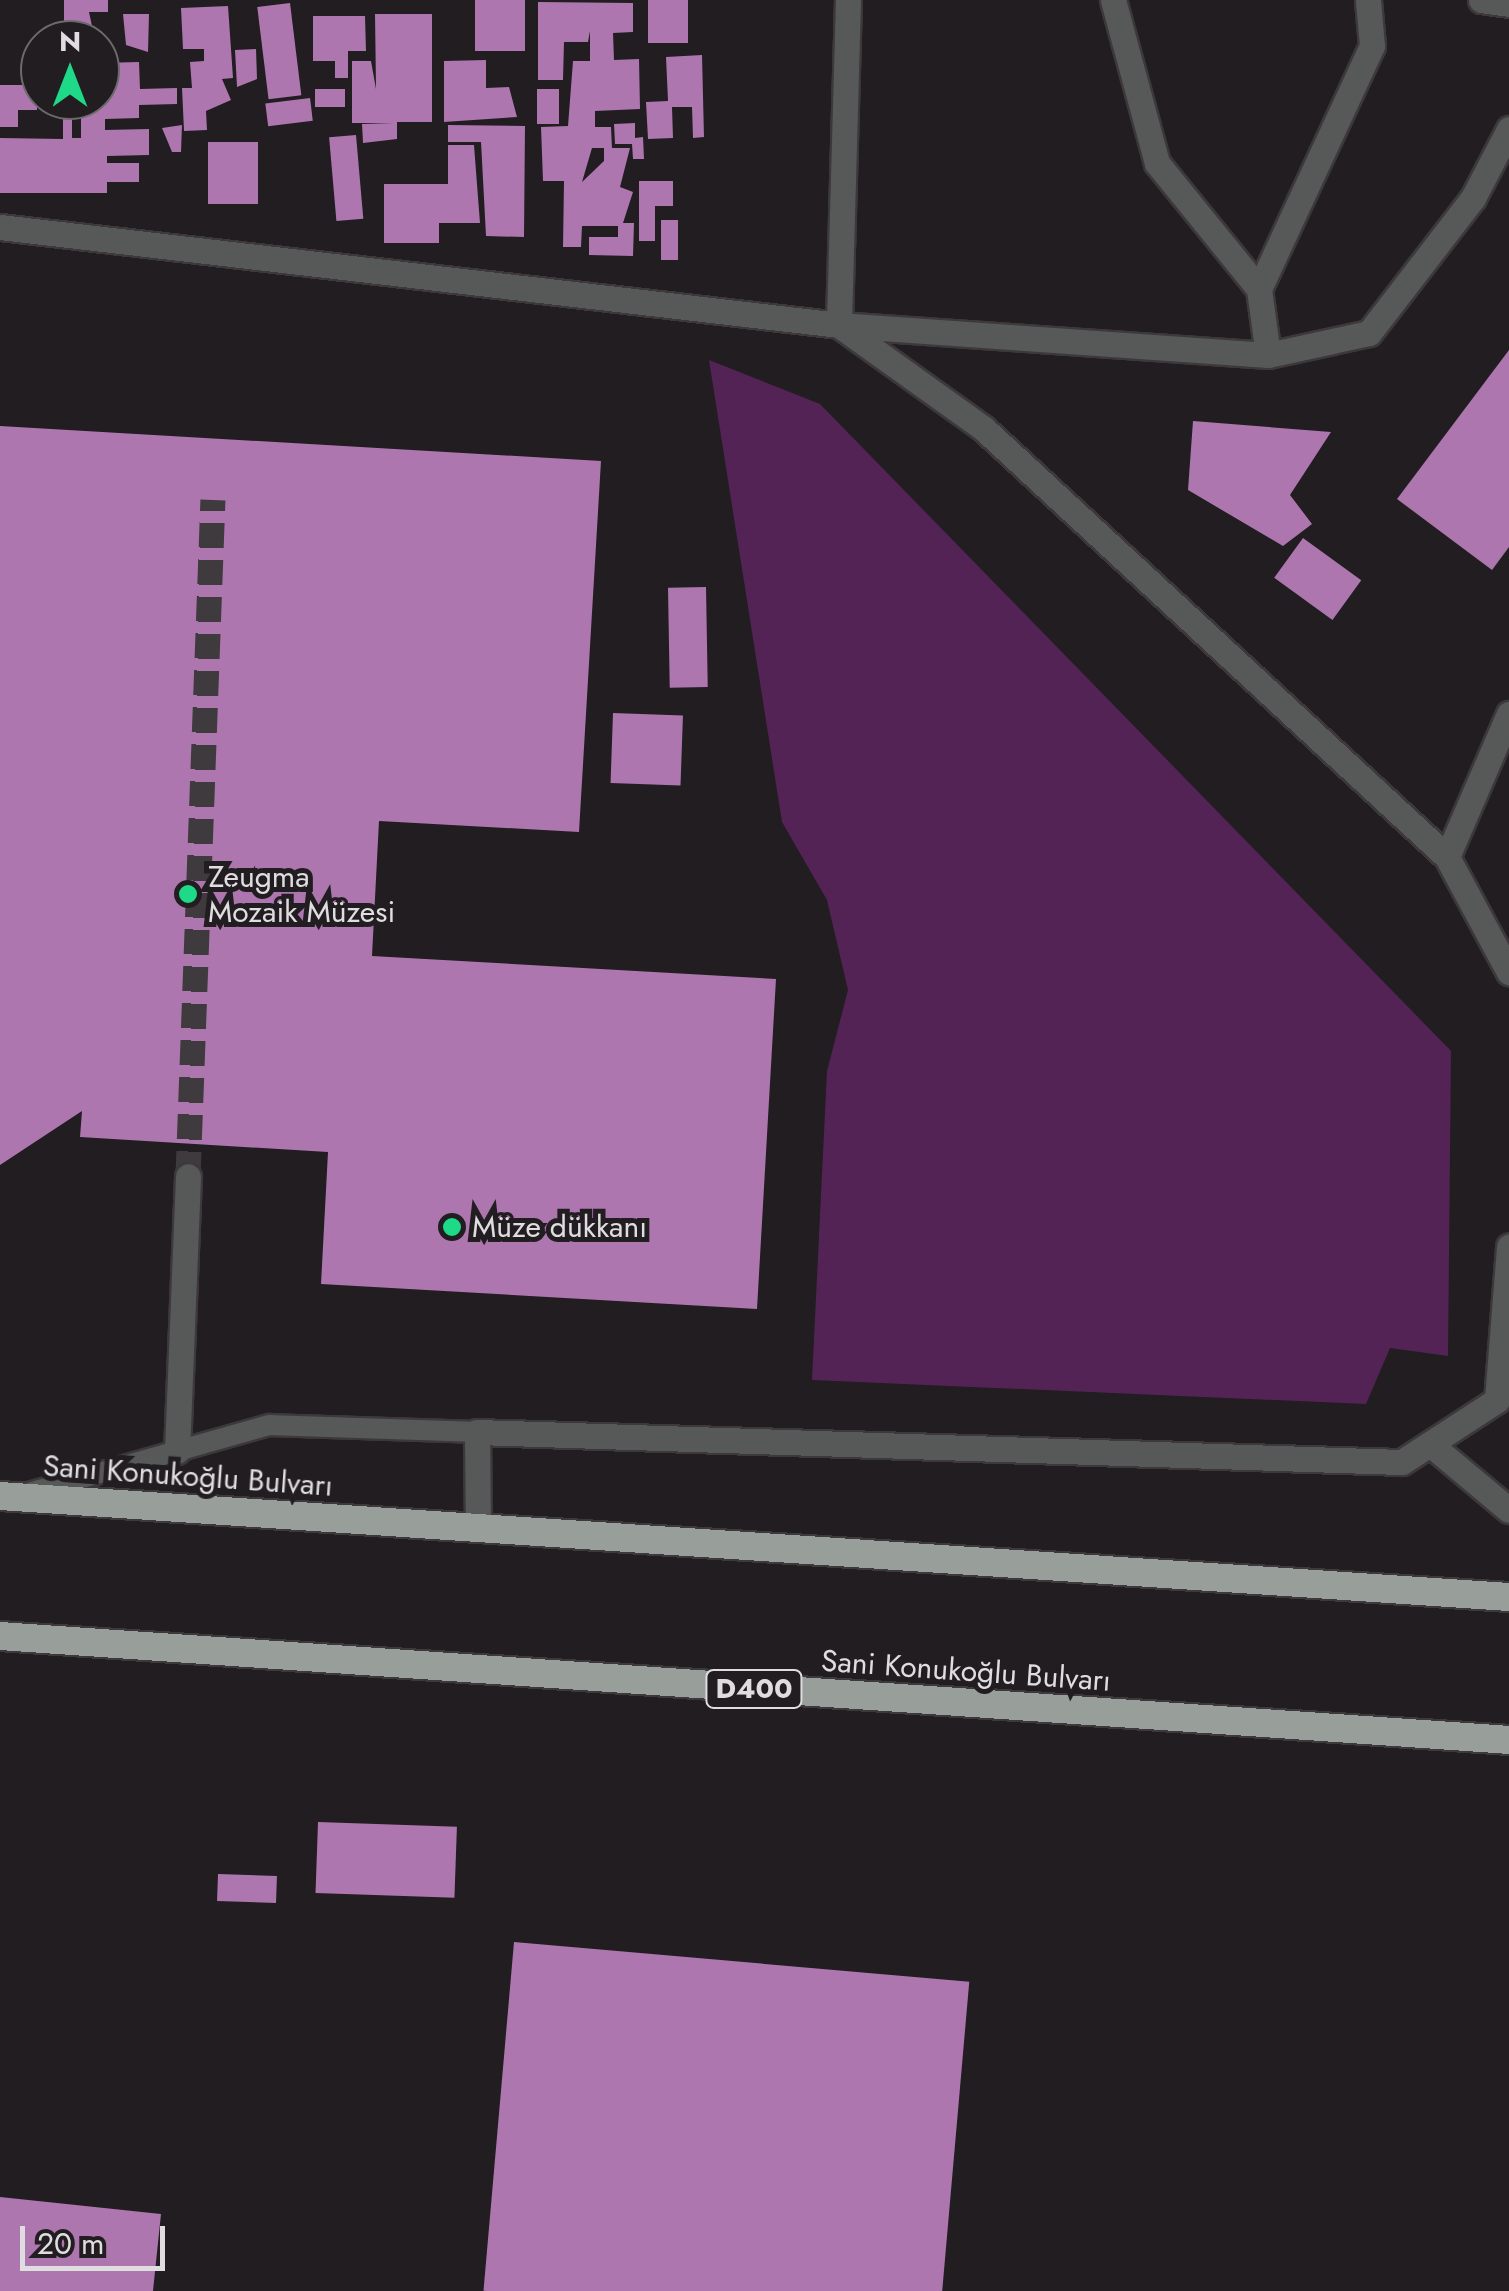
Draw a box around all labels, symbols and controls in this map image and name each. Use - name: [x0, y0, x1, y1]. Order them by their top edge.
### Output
- north arrow: [20, 20, 120, 120]
- text: N: [59, 21, 81, 62]
- place label: Zeugma Mozaik Müzesi: [208, 859, 395, 930]
- marker: Zeugma Mozaik Müzesi: [177, 883, 199, 905]
- place label: Müze dükkanı: [472, 1209, 647, 1245]
- marker: Müze dükkanı: [441, 1216, 463, 1238]
- street label: Sani Konukoğlu Bulvarı: [42, 1448, 334, 1504]
- street label: Sani Konukoğlu Bulvarı: [820, 1643, 1112, 1699]
- road number: D400: [704, 1666, 804, 1712]
- scale bar: [25, 2206, 170, 2268]
- text: 20 m: [37, 2222, 104, 2265]

